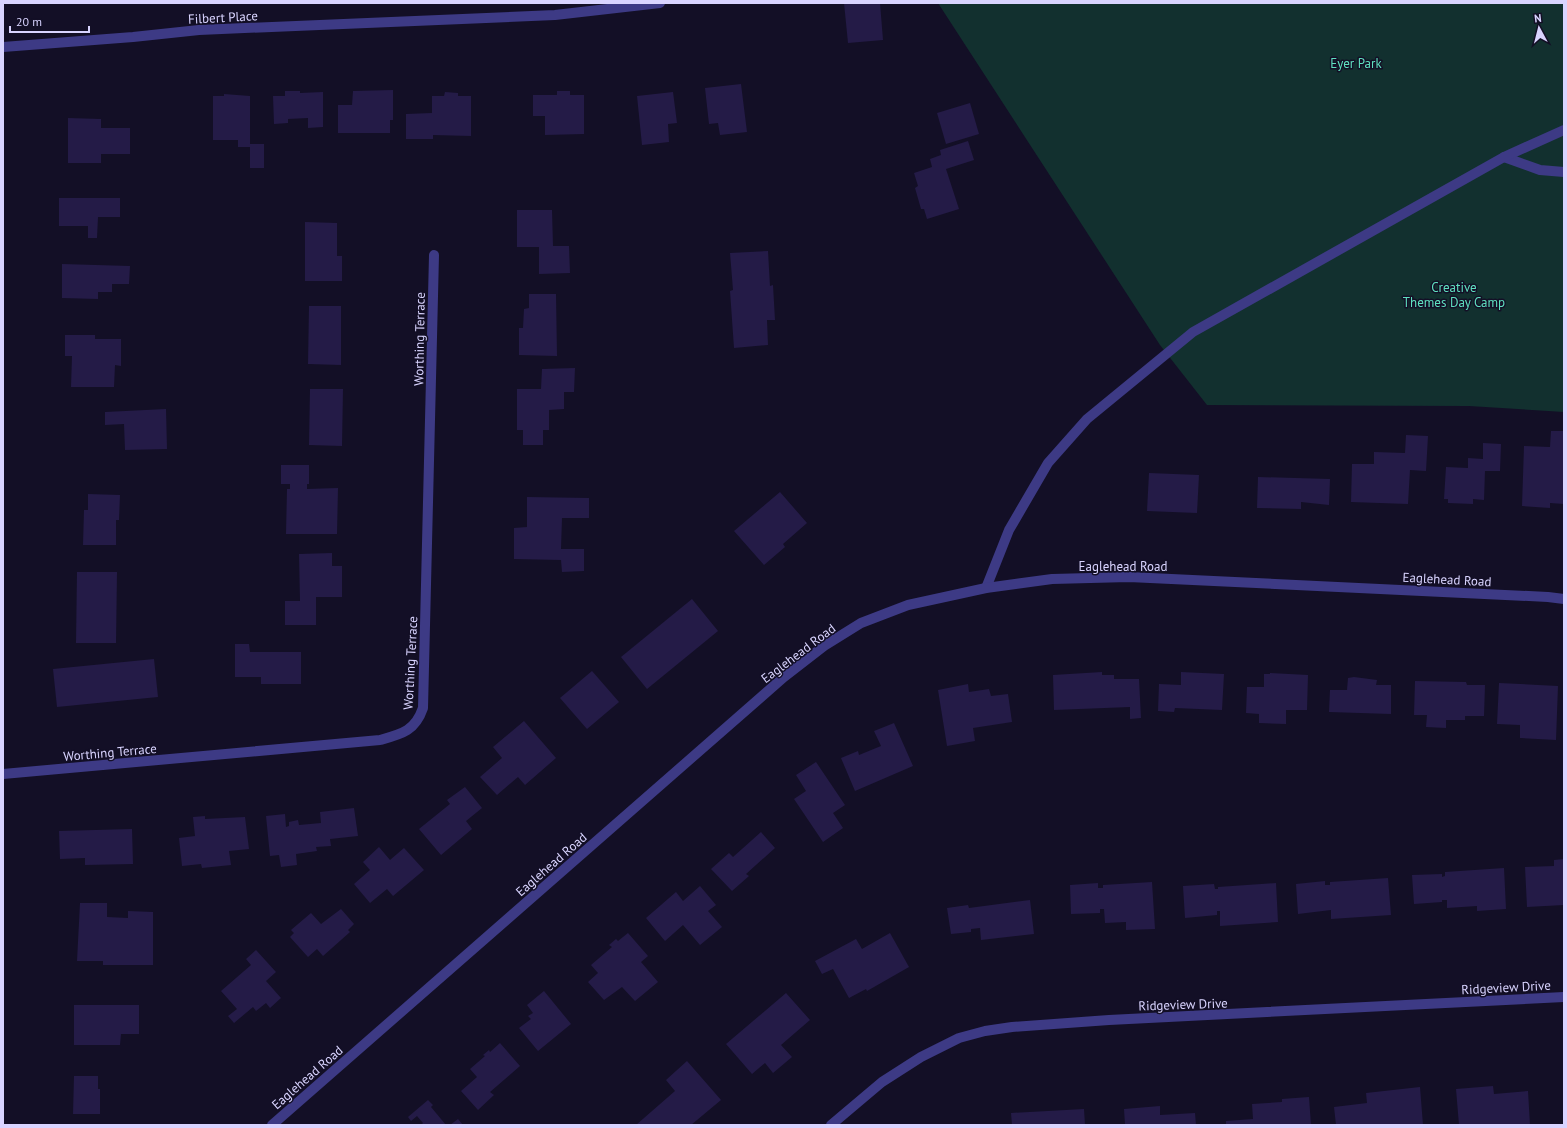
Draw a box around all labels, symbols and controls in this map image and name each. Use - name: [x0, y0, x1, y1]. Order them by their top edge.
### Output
- street label: Filbert Place: [188, 7, 258, 28]
- scale bar: [10, 8, 89, 34]
- north arrow: [1519, 8, 1559, 48]
- text: N: [1533, 11, 1542, 25]
- text: 20 m: [16, 14, 42, 29]
- park label: Eyer Park: [1330, 55, 1382, 72]
- park label: Creative Themes Day Camp: [1403, 279, 1505, 311]
- street label: Worthing Terrace: [410, 292, 429, 386]
- street label: Eaglehead Road: [1079, 558, 1167, 575]
- street label: Eaglehead Road: [1402, 569, 1492, 590]
- street label: Worthing Terrace: [400, 616, 421, 710]
- street label: Eaglehead Road: [758, 620, 839, 687]
- street label: Worthing Terrace: [63, 740, 157, 765]
- street label: Eaglehead Road: [512, 829, 590, 900]
- street label: Ridgeview Drive: [1461, 977, 1551, 998]
- street label: Ridgeview Drive: [1138, 994, 1228, 1015]
- street label: Eaglehead Road: [268, 1042, 346, 1113]

